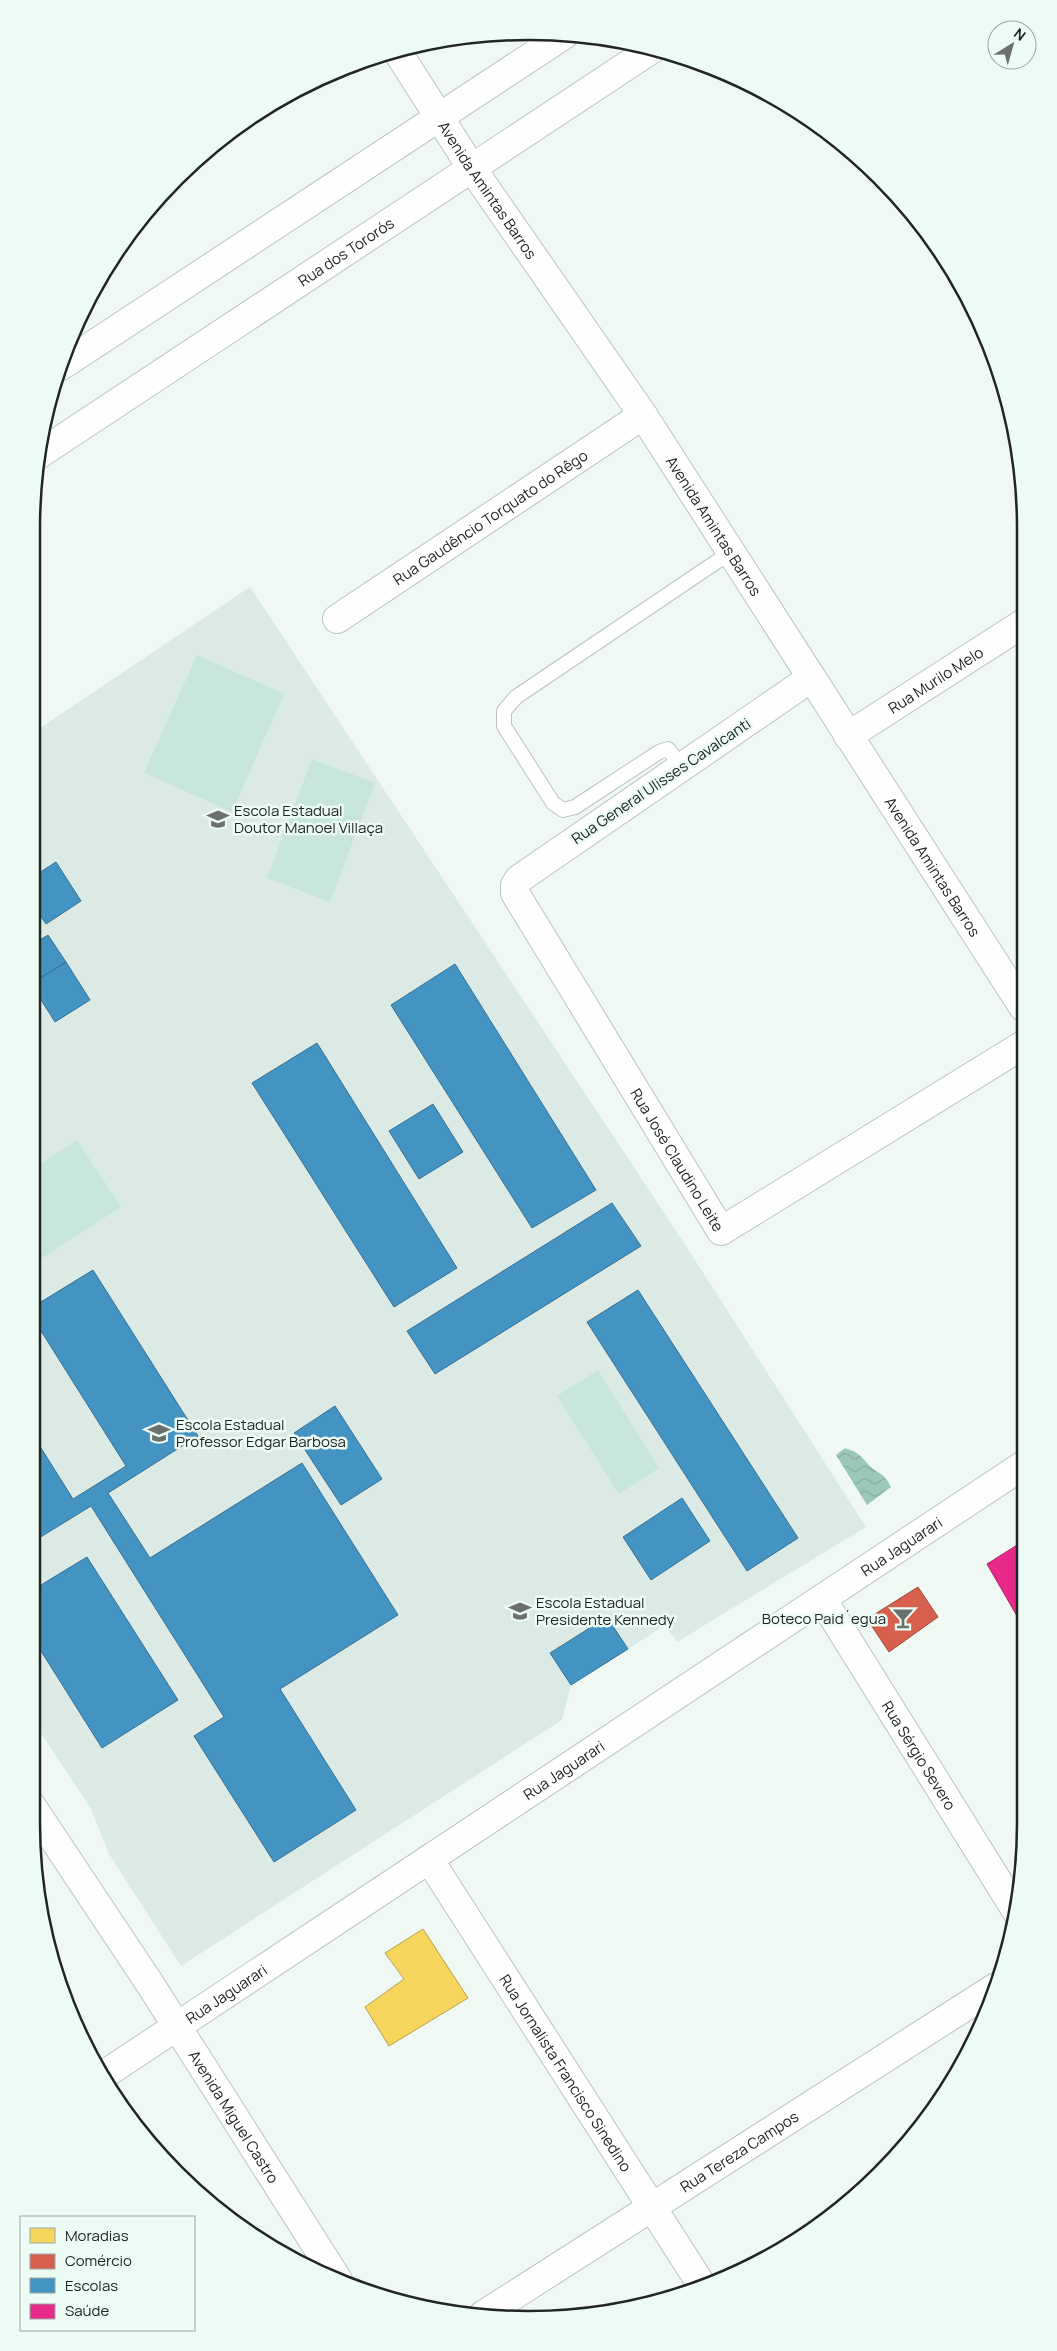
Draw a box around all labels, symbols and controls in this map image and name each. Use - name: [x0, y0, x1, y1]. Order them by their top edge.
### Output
- north arrow: [987, 20, 1037, 70]
- text: N: [1010, 24, 1030, 45]
- street label: Avenida Amintas Barros: [434, 117, 542, 263]
- street label: Rua dos Tororós: [294, 212, 398, 291]
- street label: Rua Gaudêncio Torquato do Rêgo: [389, 444, 592, 589]
- street label: Avenida Amintas Barros: [661, 452, 767, 600]
- street label: Rua Murilo Melo: [884, 641, 987, 718]
- street label: Rua General Ulisses Cavalcanti: [567, 713, 755, 849]
- street label: Avenida Amintas Barros: [880, 793, 986, 941]
- place label: Escola Estadual Doutor Manoel Villaça: [234, 800, 383, 838]
- school or university icon: Escola Estadual Doutor Manoel Villaça: [205, 806, 231, 832]
- street label: Rua José Claudino Leite: [626, 1084, 729, 1235]
- place label: Escola Estadual Professor Edgar Barbosa: [176, 1414, 346, 1452]
- school or university icon: Escola Estadual Professor Edgar Barbosa: [146, 1420, 172, 1446]
- street label: Rua Jaguarari: [856, 1511, 946, 1581]
- place label: Escola Estadual Presidente Kennedy: [536, 1592, 675, 1630]
- school or university icon: Escola Estadual Presidente Kennedy: [507, 1598, 533, 1624]
- bar icon: Boteco Paid´egua: [890, 1605, 916, 1631]
- place label: Boteco Paid´egua: [762, 1608, 886, 1629]
- street label: Rua Sérgio Severo: [877, 1697, 961, 1814]
- street label: Rua Jaguarari: [519, 1735, 609, 1804]
- street label: Rua Jaguarari: [181, 1959, 271, 2028]
- street label: Rua Jornalista Francisco Sinedino: [495, 1970, 637, 2176]
- street label: Avenida Miguel Castro: [184, 2046, 284, 2187]
- street label: Rua Tereza Campos: [676, 2106, 802, 2197]
- legend: [20, 2216, 195, 2331]
- text: Moradias: [65, 2225, 129, 2246]
- text: Comércio: [65, 2250, 132, 2271]
- text: Escolas: [65, 2275, 118, 2296]
- text: Saúde: [65, 2300, 109, 2321]

